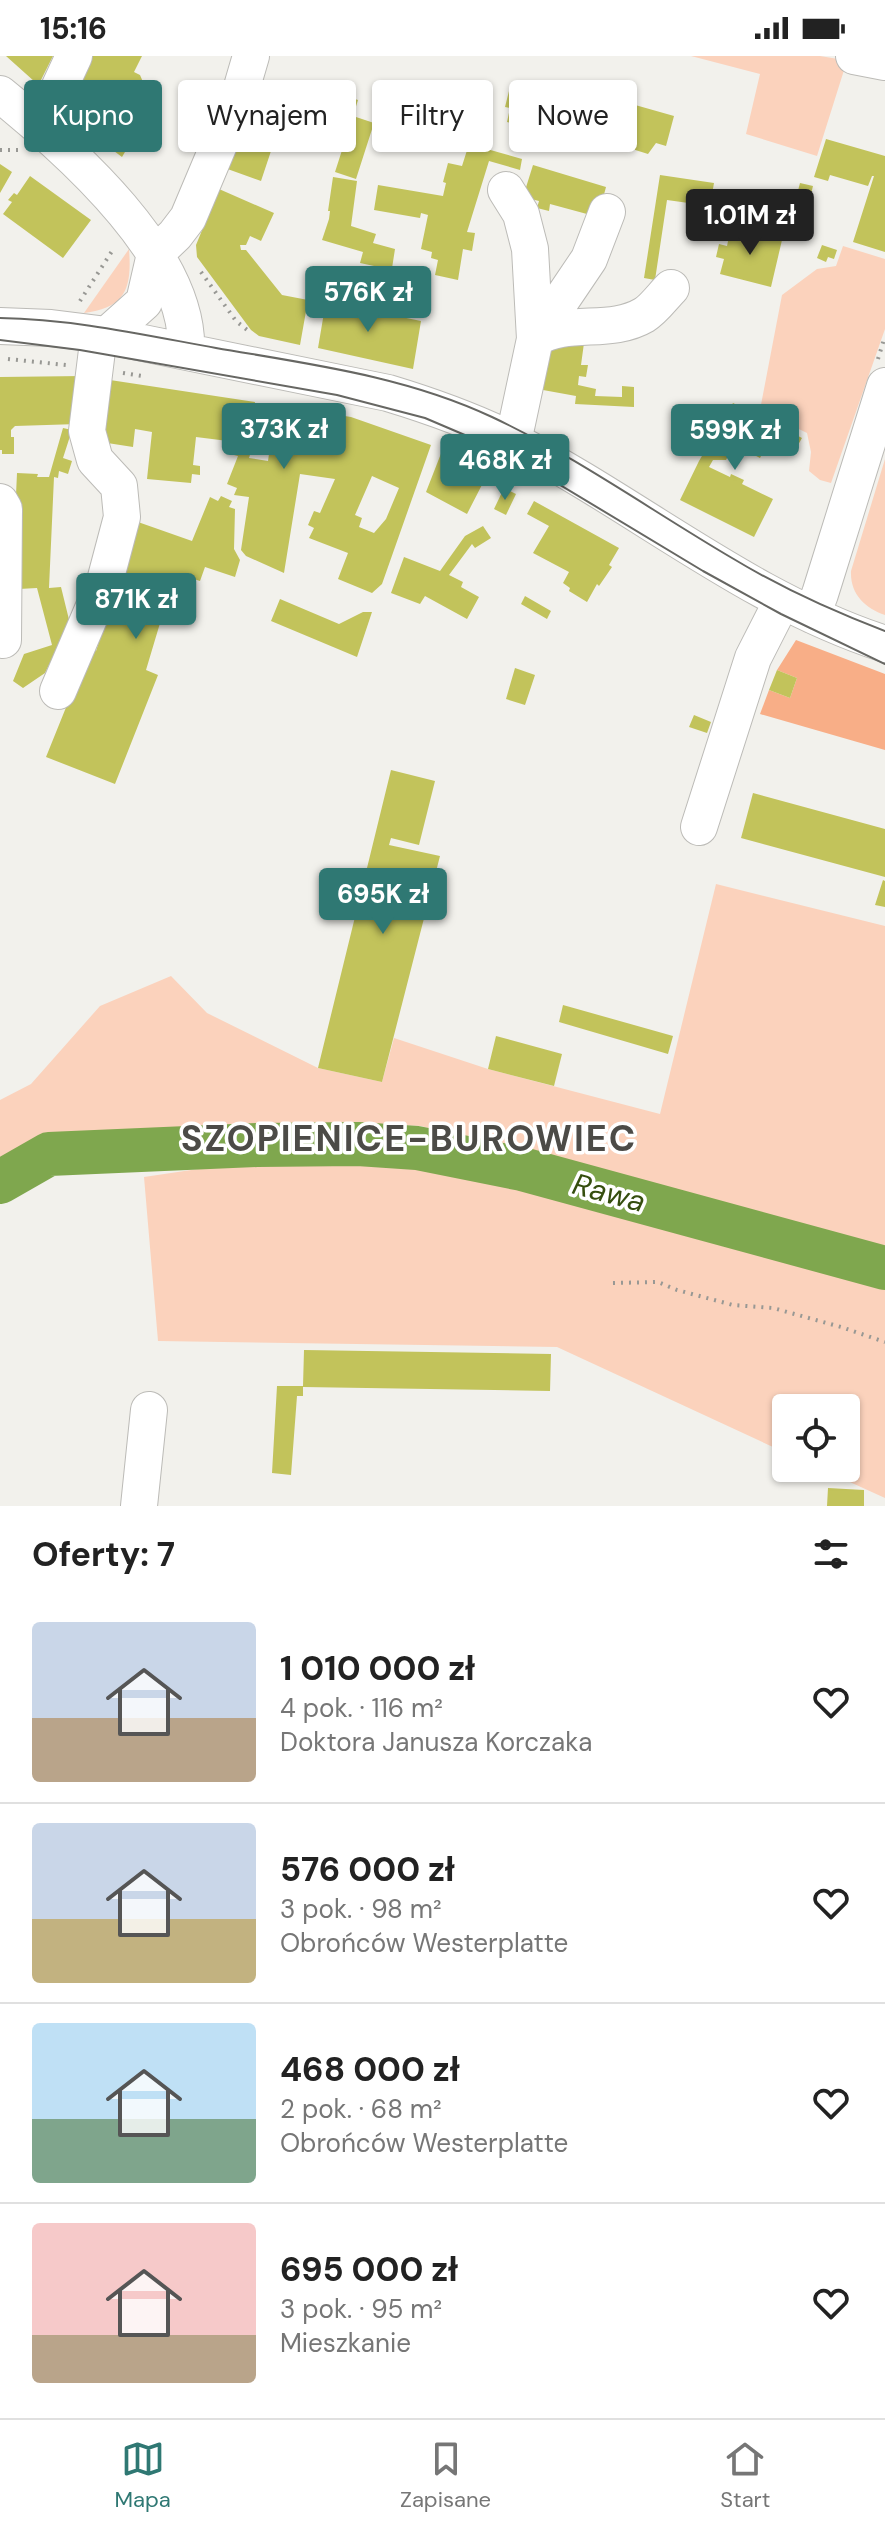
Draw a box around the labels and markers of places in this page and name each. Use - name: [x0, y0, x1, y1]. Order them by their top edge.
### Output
- pin: 1.01M zł: [667, 189, 833, 257]
- pin: 576K zł: [294, 266, 442, 334]
- pin: 373K zł: [210, 403, 358, 471]
- pin: 599K zł: [661, 404, 809, 472]
- pin: 468K zł: [431, 434, 579, 502]
- pin: 871K zł: [62, 573, 210, 641]
- pin: 695K zł: [309, 868, 457, 936]

